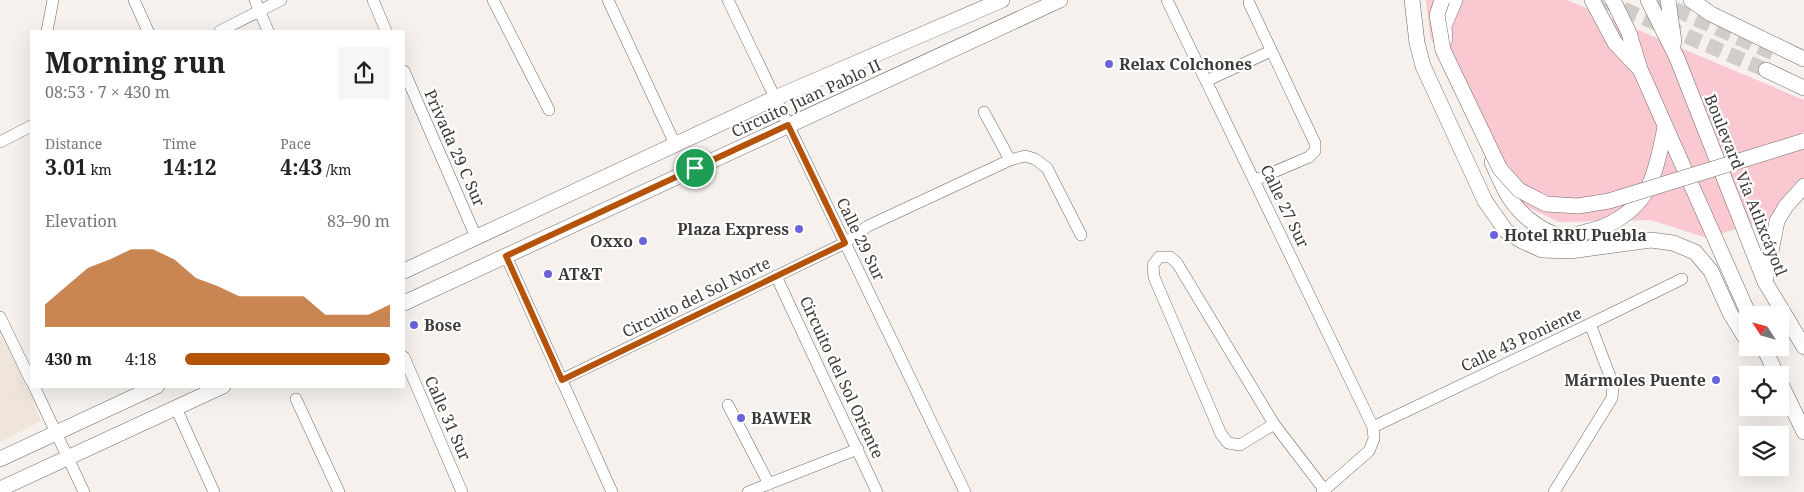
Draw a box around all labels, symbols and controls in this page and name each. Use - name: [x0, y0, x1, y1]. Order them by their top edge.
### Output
- text: Morning run: [45, 43, 226, 81]
- button: share: [338, 47, 390, 99]
- place label: Relax Colchones: [1119, 53, 1252, 75]
- street label: Circuito Juan Pablo II: [728, 54, 884, 142]
- marker: Relax Colchones: [1103, 58, 1115, 70]
- text: 08:53 · 7 × 430 m: [45, 81, 170, 103]
- street label: Privada 29 C Sur: [419, 86, 491, 210]
- street label: Boulevard Vía Atlixcáyotl: [1699, 91, 1793, 279]
- text: Distance: [45, 134, 102, 153]
- text: Time: [163, 134, 196, 153]
- text: Pace: [280, 134, 311, 153]
- pin: [674, 147, 716, 189]
- text: 3.01: [45, 153, 87, 181]
- text: 14:12: [163, 153, 217, 181]
- text: 4:43: [280, 153, 322, 181]
- icon: arrive: [681, 154, 709, 182]
- text: km: [87, 160, 112, 179]
- text: /km: [322, 160, 351, 179]
- street label: Calle 27 Sur: [1255, 161, 1315, 252]
- street label: Calle 29 Sur: [831, 194, 891, 285]
- text: Elevation: [45, 210, 117, 232]
- text: 83–90 m: [327, 210, 390, 232]
- place label: Plaza Express: [677, 218, 789, 240]
- marker: Plaza Express: [793, 223, 805, 235]
- place label: Hotel RRU Puebla: [1504, 224, 1647, 246]
- marker: Hotel RRU Puebla: [1488, 229, 1500, 241]
- place label: Oxxo: [590, 230, 633, 252]
- marker: Oxxo: [637, 235, 649, 247]
- street label: Circuito del Sol Norte: [618, 252, 774, 342]
- place label: AT&T: [558, 263, 603, 285]
- marker: AT&T: [542, 268, 554, 280]
- street label: Circuito del Sol Oriente: [795, 292, 889, 462]
- street label: Calle 43 Poniente: [1457, 301, 1585, 377]
- north arrow: [1739, 306, 1789, 356]
- map controls: [1739, 306, 1789, 476]
- place label: Bose: [424, 314, 461, 336]
- marker: Bose: [408, 319, 420, 331]
- text: 430 m: [45, 348, 92, 370]
- text: 4:18: [125, 348, 156, 370]
- button: locate: [1739, 366, 1789, 416]
- place label: Mármoles Puente: [1564, 369, 1706, 391]
- street label: Calle 31 Sur: [420, 372, 477, 464]
- marker: Mármoles Puente: [1710, 374, 1722, 386]
- place label: BAWER: [751, 407, 812, 429]
- marker: BAWER: [735, 412, 747, 424]
- button: layers: [1739, 426, 1789, 476]

